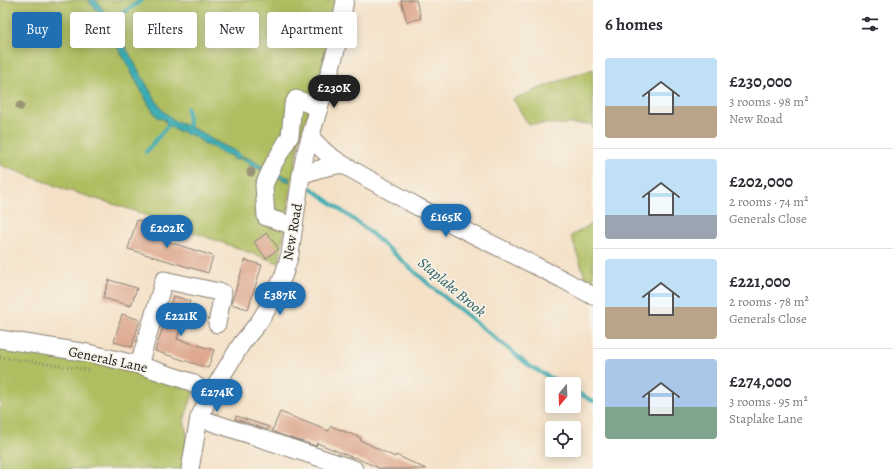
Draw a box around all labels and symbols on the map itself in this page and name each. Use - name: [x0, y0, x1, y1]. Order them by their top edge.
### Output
- pin: £230K: [306, 75, 362, 109]
- street label: New Road: [278, 201, 307, 262]
- pin: £165K: [418, 204, 474, 238]
- pin: £202K: [139, 215, 195, 249]
- water label: Staplake Brook: [414, 253, 490, 322]
- pin: £387K: [252, 282, 308, 316]
- pin: £221K: [153, 303, 209, 337]
- street label: Generals Lane: [67, 342, 149, 377]
- north arrow: [545, 377, 581, 413]
- pin: £274K: [189, 379, 245, 413]

